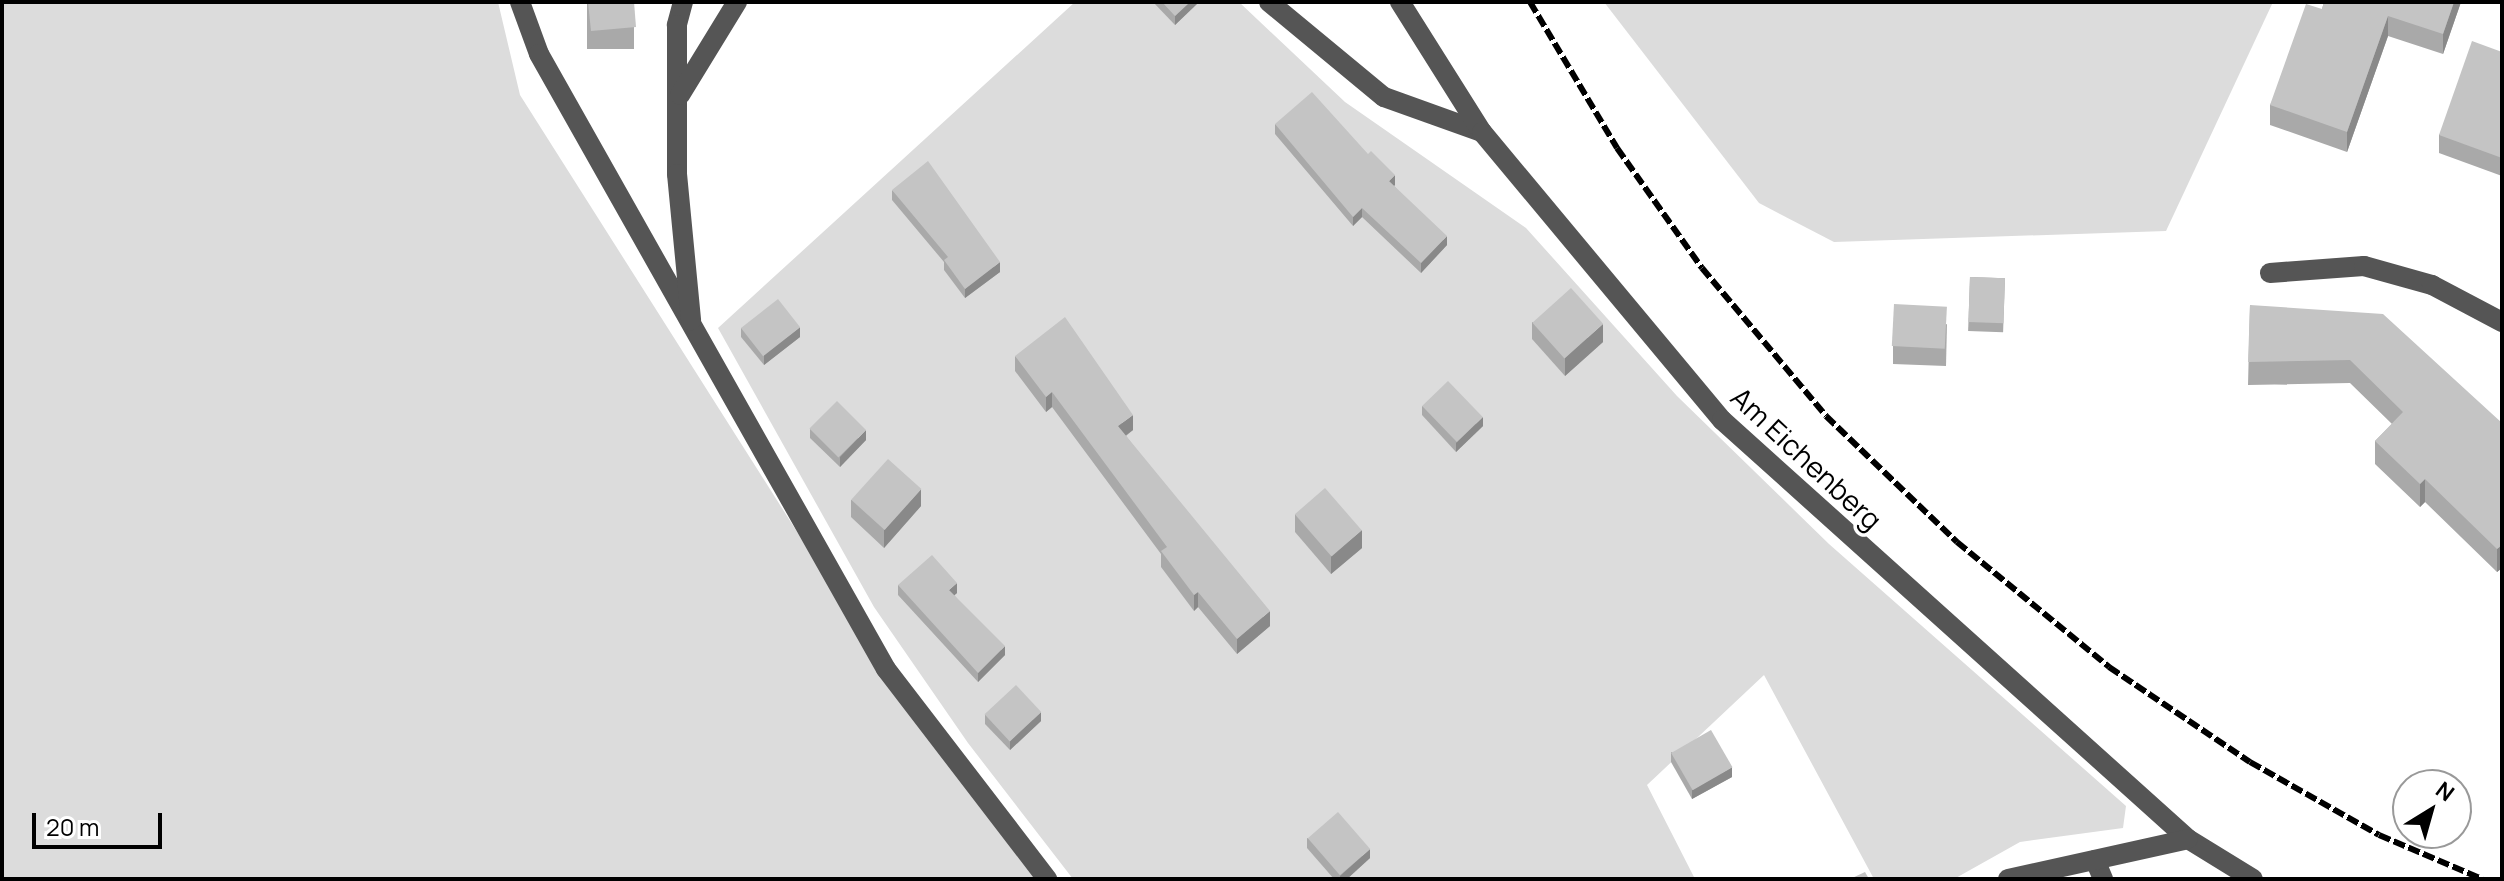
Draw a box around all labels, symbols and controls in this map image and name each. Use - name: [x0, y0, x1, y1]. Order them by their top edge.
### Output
- street label: Am Eichenberg: [1725, 380, 1889, 536]
- north arrow: [2392, 769, 2472, 849]
- text: N: [2430, 775, 2461, 808]
- scale bar: [36, 797, 166, 847]
- text: 20 m: [46, 810, 99, 843]

